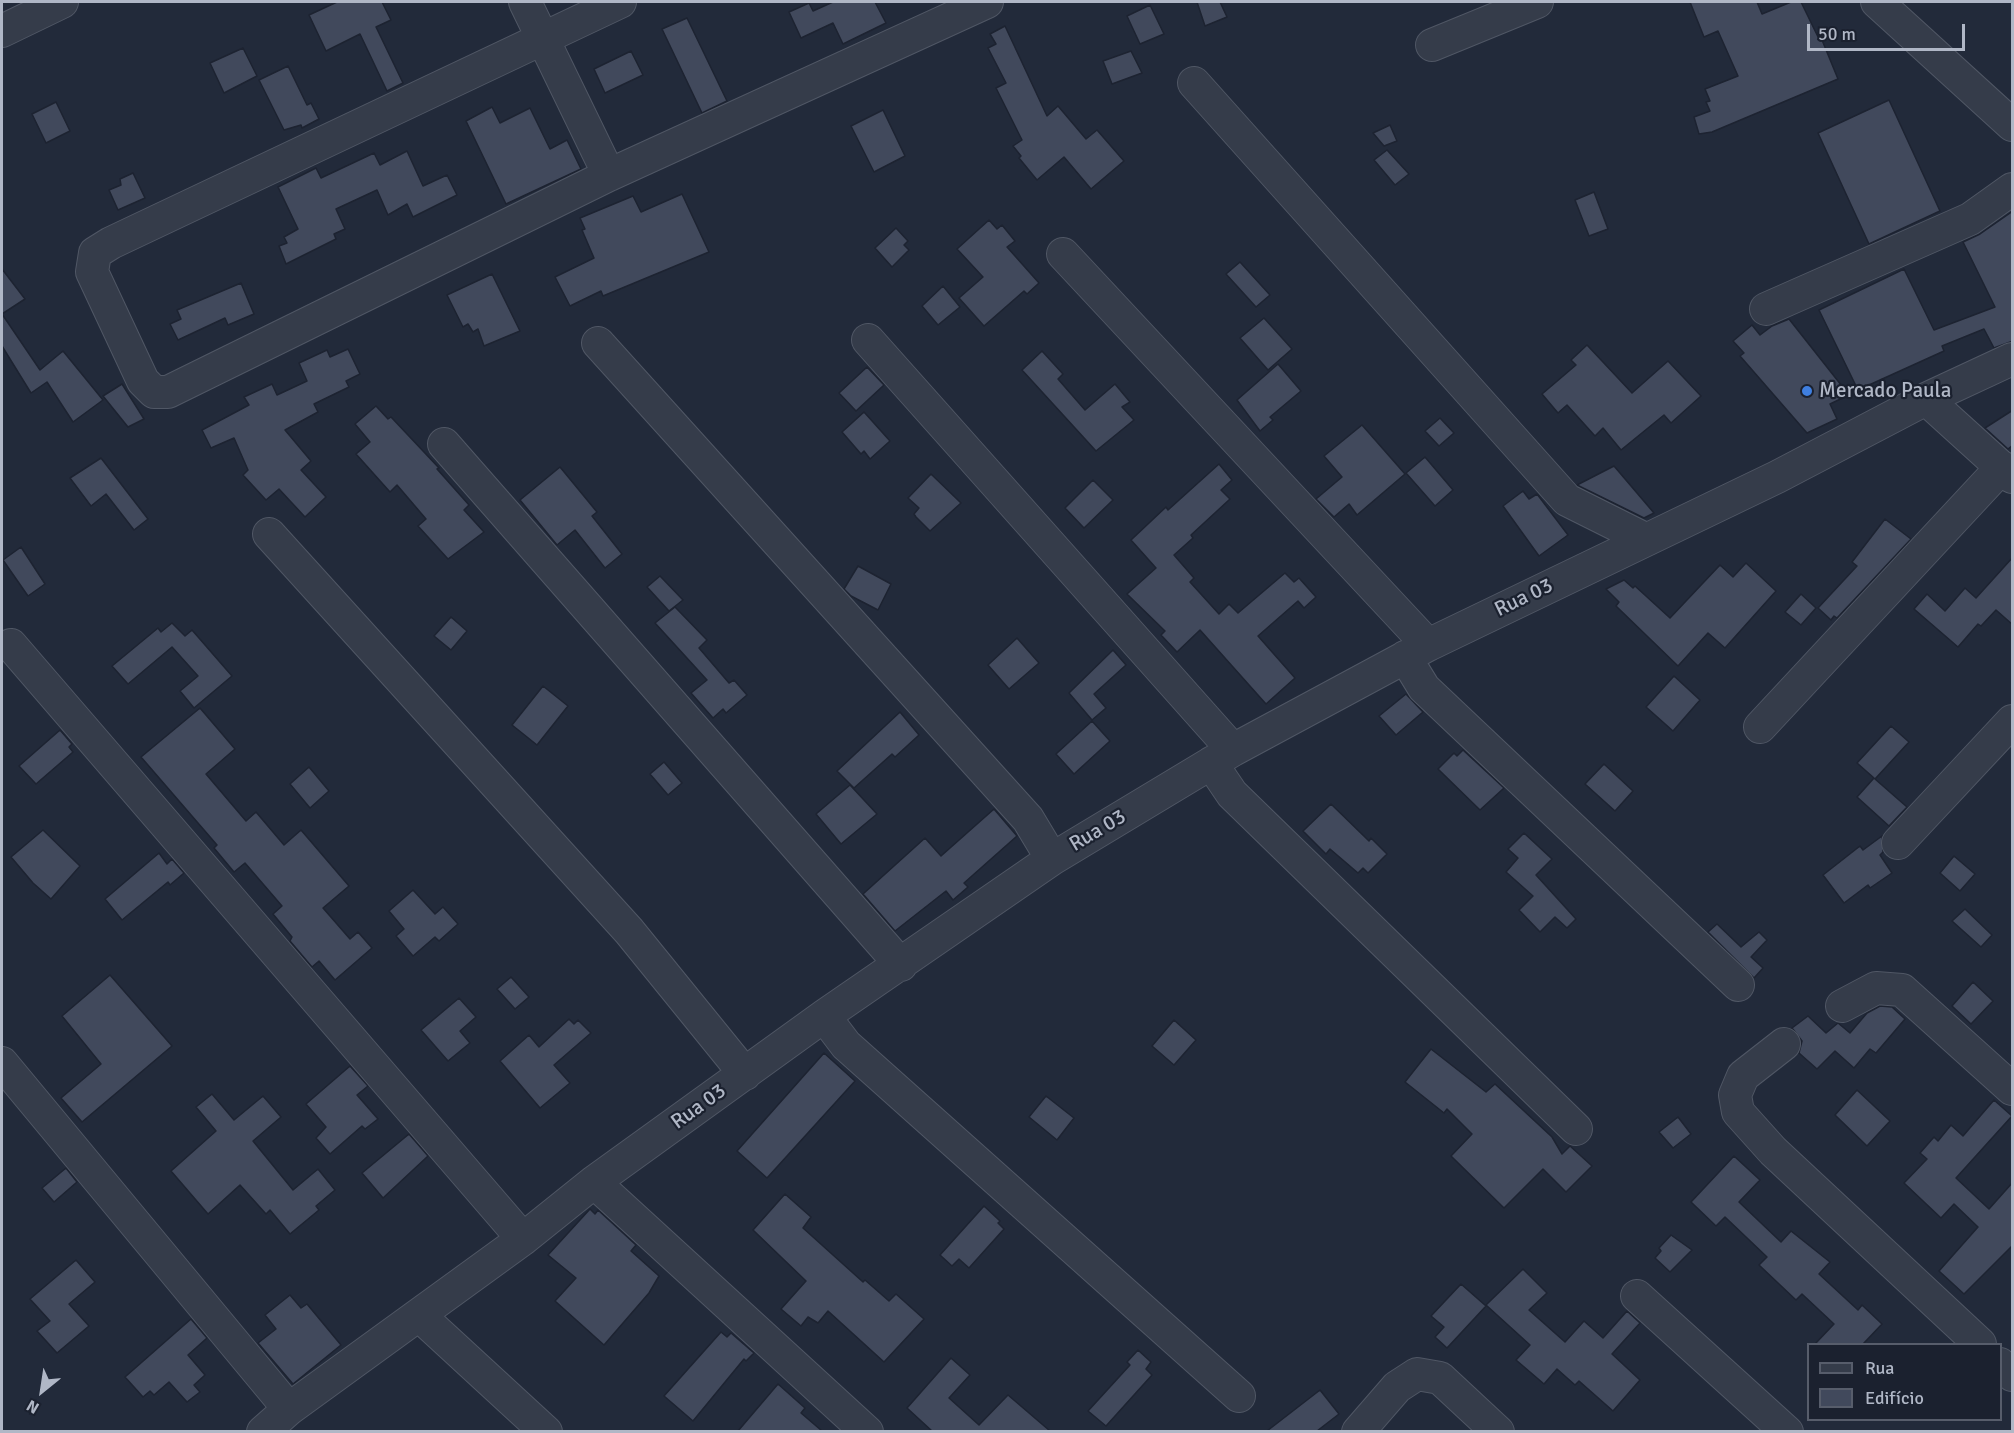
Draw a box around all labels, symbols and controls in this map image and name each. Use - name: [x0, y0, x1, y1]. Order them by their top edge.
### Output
- scale bar: [1810, 12, 1968, 50]
- text: 50 m: [1818, 23, 1856, 45]
- place label: Mercado Paula: [1819, 378, 1951, 404]
- marker: Mercado Paula: [1800, 384, 1814, 398]
- street label: Rua 03: [1491, 573, 1557, 623]
- street label: Rua 03: [1065, 804, 1131, 858]
- street label: Rua 03: [667, 1079, 731, 1135]
- legend: [1807, 1343, 2002, 1421]
- text: Rua: [1865, 1357, 1894, 1379]
- north arrow: [12, 1361, 72, 1421]
- text: Edifício: [1865, 1387, 1924, 1409]
- text: N: [23, 1395, 43, 1418]

